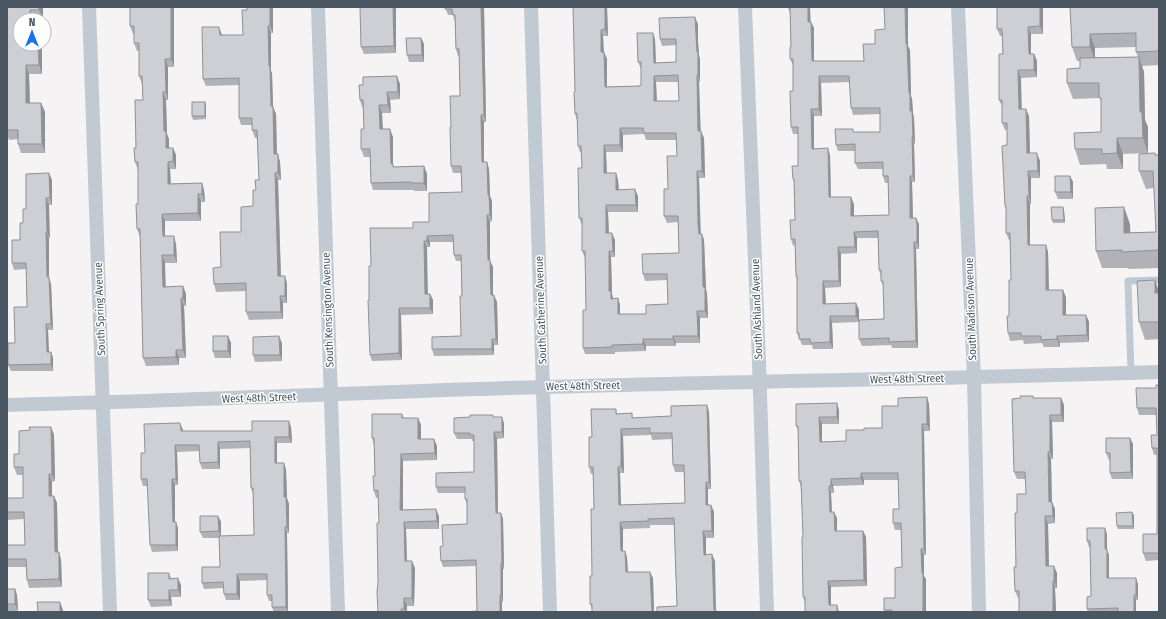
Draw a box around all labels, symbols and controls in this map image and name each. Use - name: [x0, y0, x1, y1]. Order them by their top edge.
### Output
- north arrow: [12, 12, 52, 52]
- text: N: [29, 16, 35, 29]
- street label: South Kensington Avenue: [319, 252, 337, 368]
- street label: South Catherine Avenue: [533, 256, 549, 364]
- street label: South Madison Avenue: [963, 257, 979, 361]
- street label: South Ashland Avenue: [749, 258, 765, 360]
- street label: South Spring Avenue: [92, 262, 108, 356]
- street label: West 48th Street: [870, 372, 945, 386]
- street label: West 48th Street: [546, 379, 621, 393]
- street label: West 48th Street: [222, 390, 297, 406]

